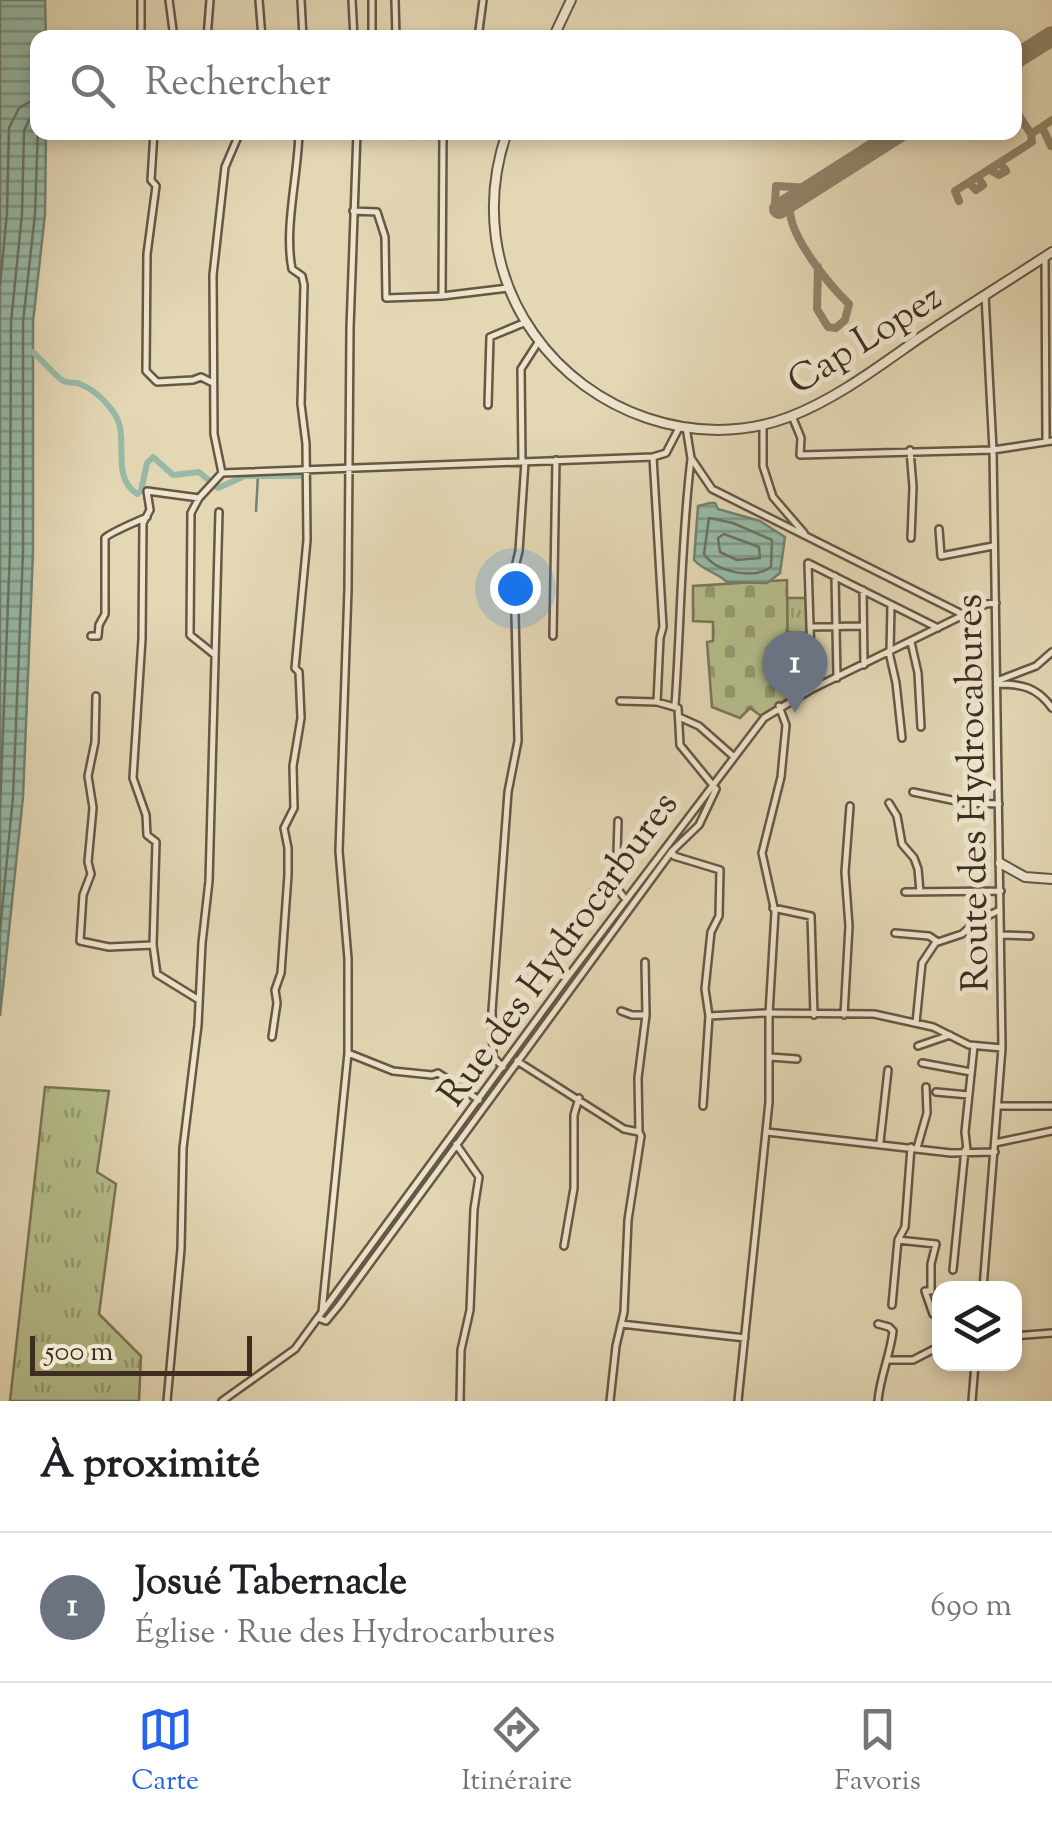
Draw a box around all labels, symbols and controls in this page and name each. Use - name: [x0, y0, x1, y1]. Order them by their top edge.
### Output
- search box: [30, 30, 1022, 140]
- icon: search: [65, 58, 120, 113]
- text: Rechercher: [145, 58, 331, 112]
- street label: Cap Lopez: [778, 273, 954, 410]
- your location: [490, 563, 541, 614]
- street label: Route des Hydrocabures: [945, 594, 1005, 992]
- pin: 1: [762, 630, 828, 713]
- street label: Rue des Hydrocarbures: [427, 782, 693, 1119]
- map controls: [932, 1281, 1022, 1371]
- button: layers: [932, 1281, 1022, 1371]
- scale bar: [30, 1331, 252, 1376]
- text: 500 m: [45, 1333, 113, 1373]
- text: À proximité: [40, 1436, 260, 1496]
- text: Josué Tabernacle: [135, 1557, 407, 1611]
- text: 1: [67, 1584, 78, 1630]
- text: 690 m: [930, 1584, 1012, 1630]
- text: Église · Rue des Hydrocarbures: [135, 1611, 555, 1657]
- tab: Carte: [131, 1702, 199, 1802]
- tab: Itinéraire: [461, 1702, 572, 1802]
- tab: Favoris: [835, 1702, 921, 1802]

